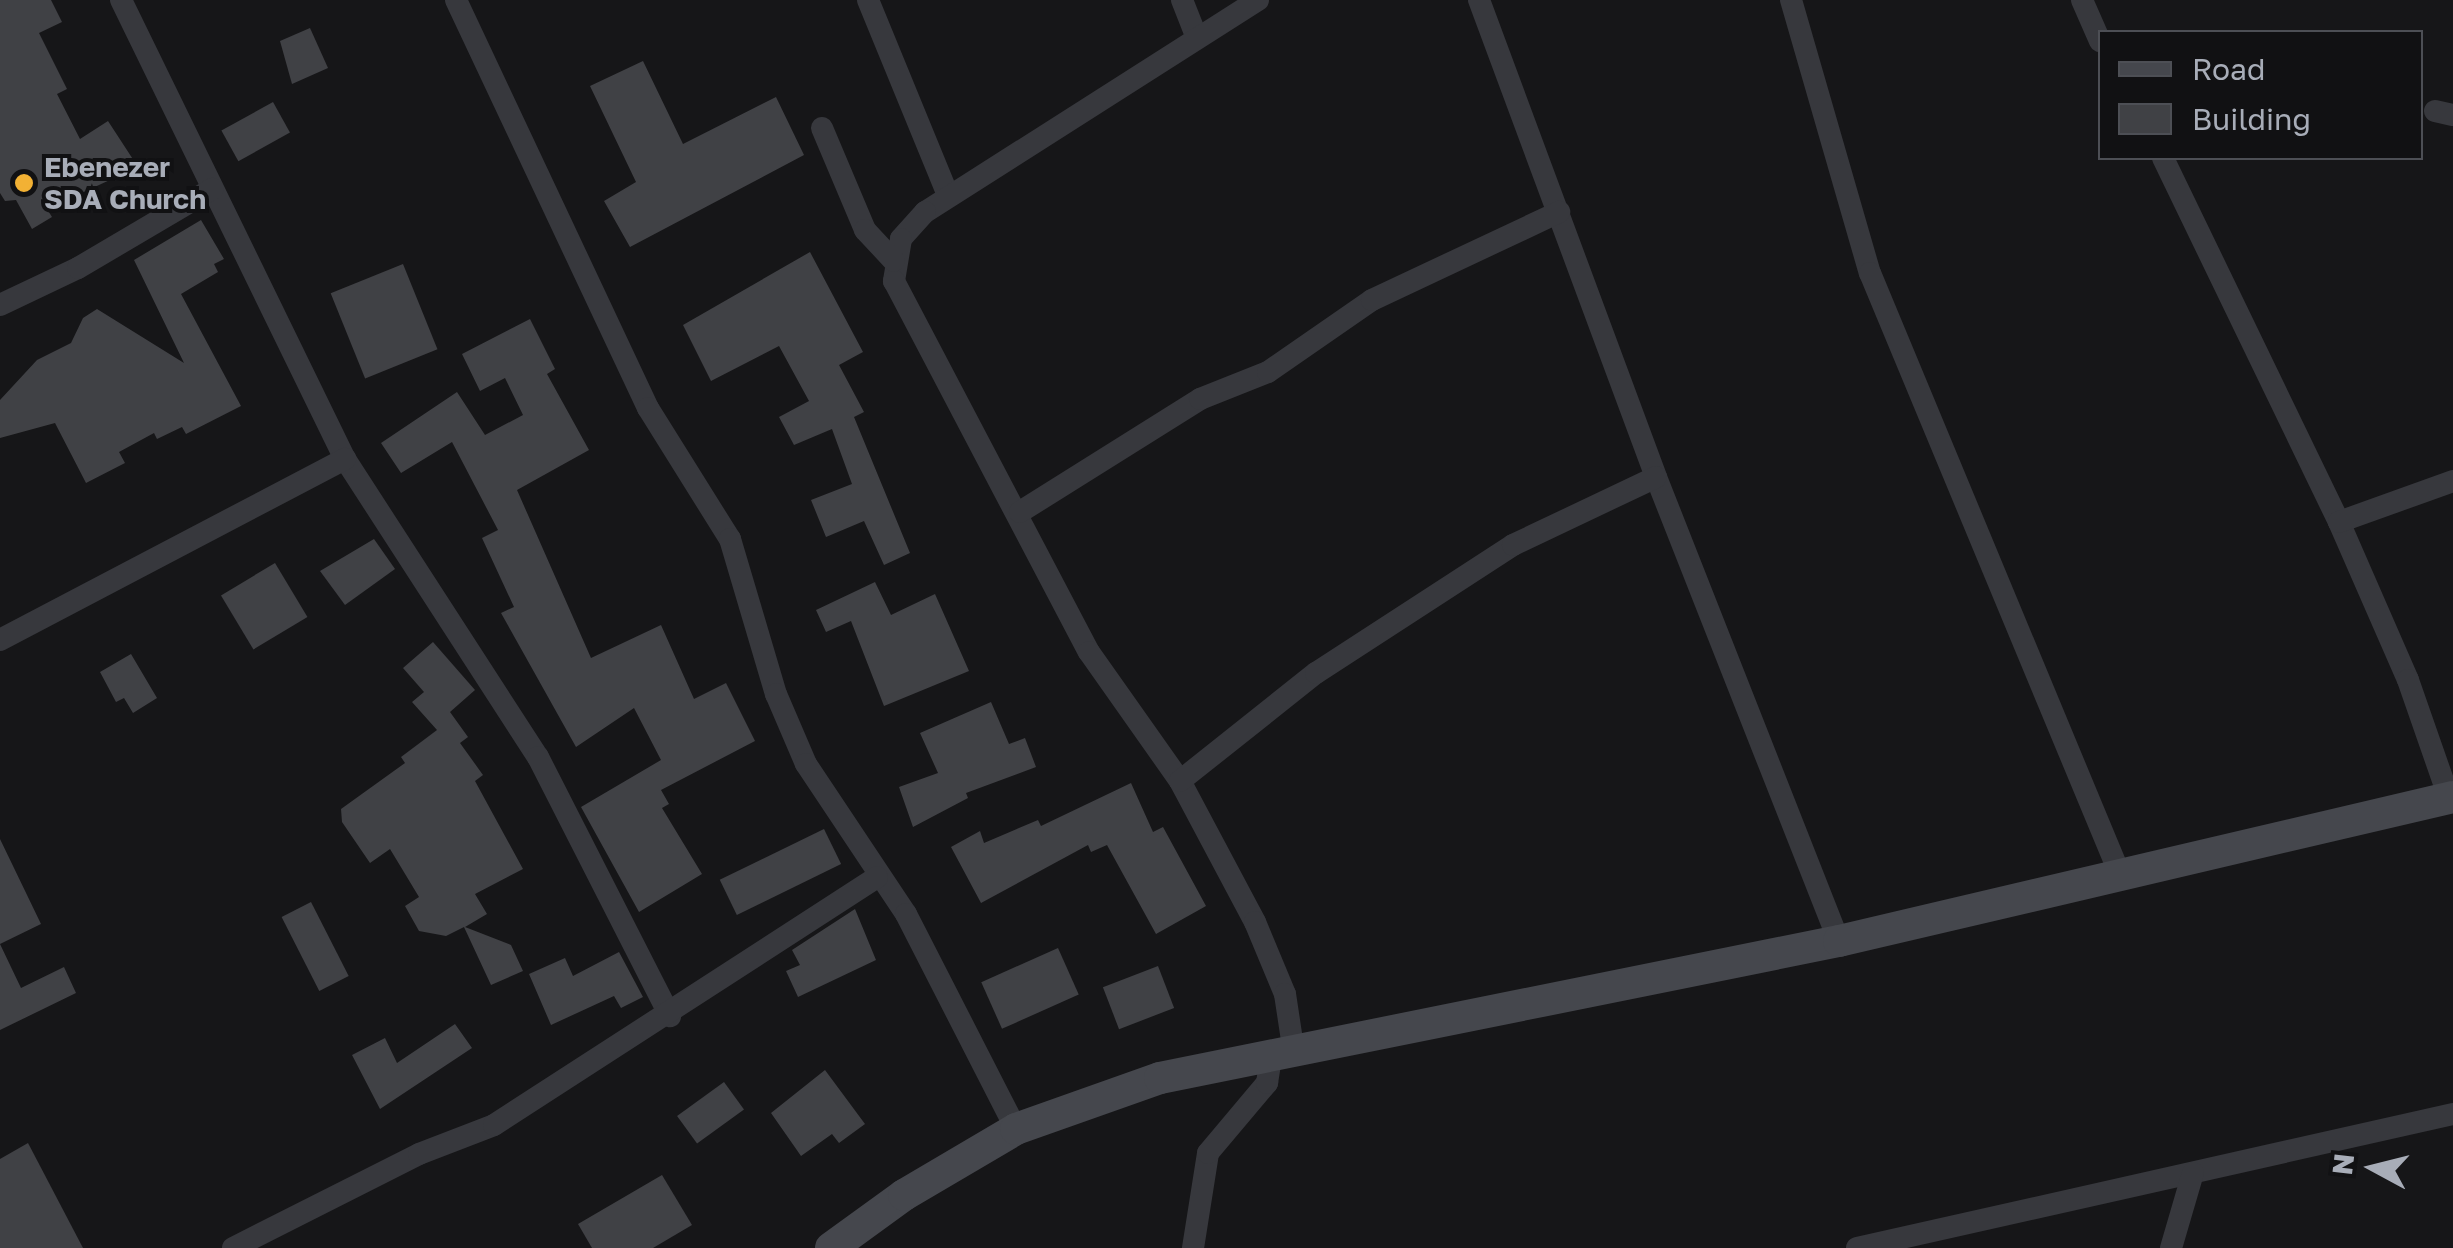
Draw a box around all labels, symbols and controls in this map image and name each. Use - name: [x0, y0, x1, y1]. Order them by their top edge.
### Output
- legend: [2098, 30, 2423, 160]
- text: Road: [2192, 51, 2266, 87]
- text: Building: [2192, 101, 2311, 137]
- place label: Ebenezer SDA Church: [44, 150, 206, 216]
- marker: Ebenezer SDA Church: [13, 172, 35, 194]
- north arrow: [2323, 1118, 2423, 1218]
- text: N: [2325, 1152, 2360, 1177]

